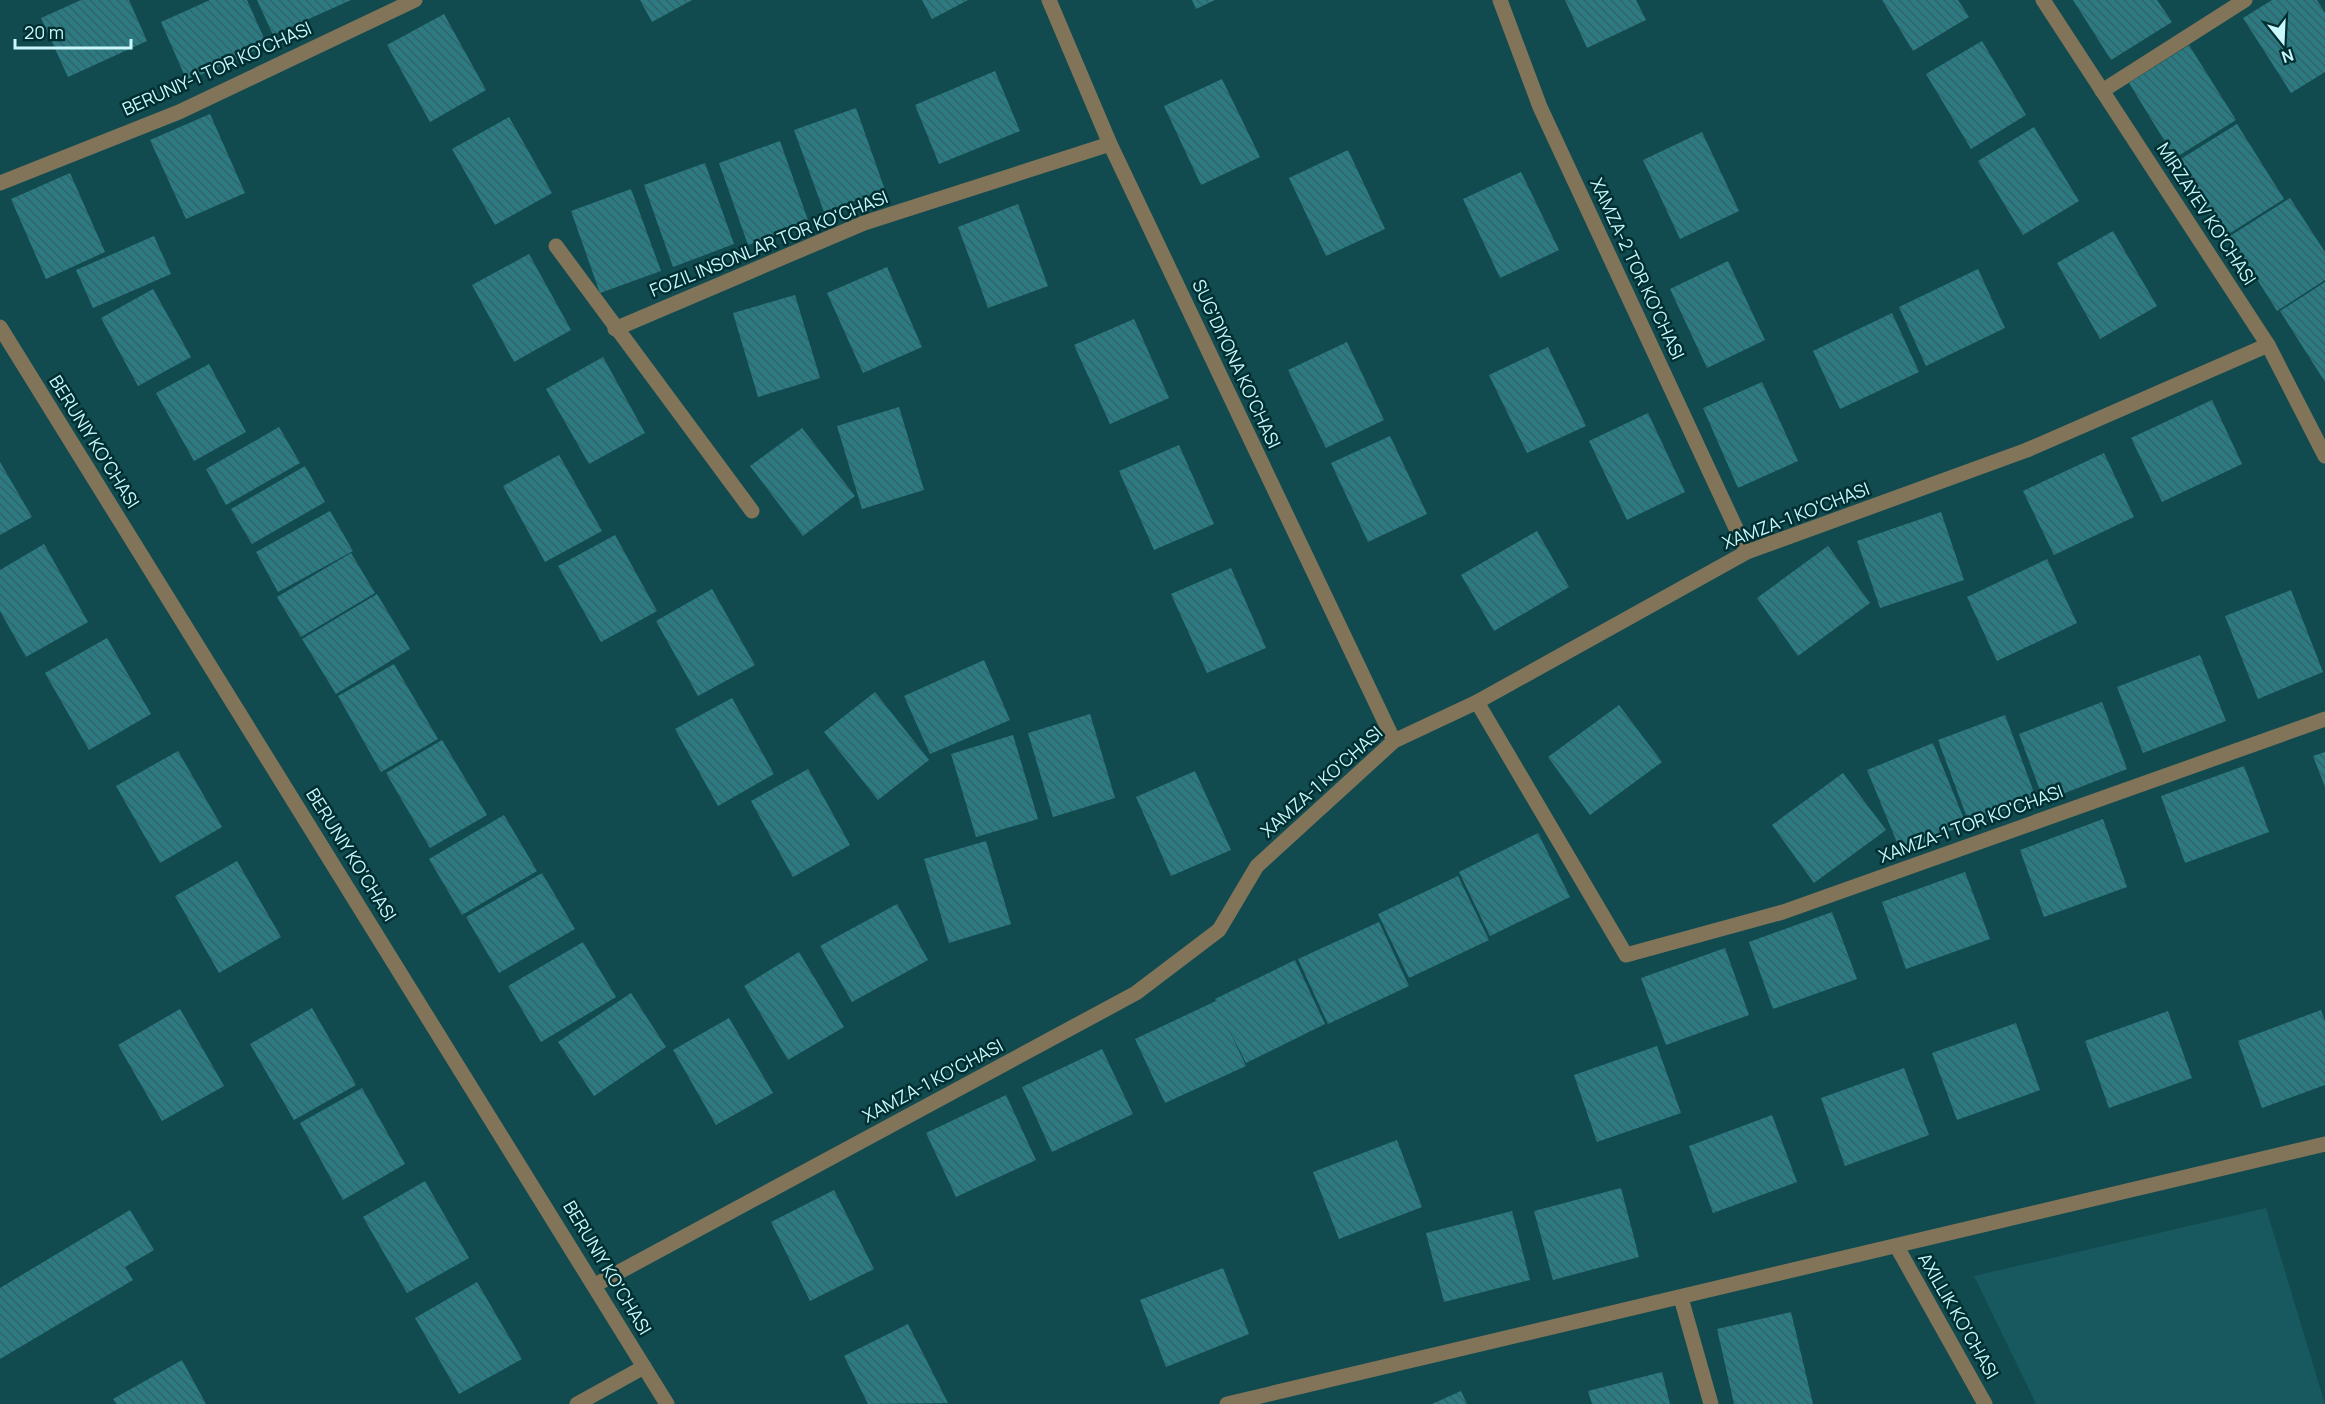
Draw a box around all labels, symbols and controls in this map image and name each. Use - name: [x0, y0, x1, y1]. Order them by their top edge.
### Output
- scale bar: [15, 12, 130, 50]
- north arrow: [2253, 12, 2313, 72]
- street label: BERUNIY-1 TOR KO'CHASI: [118, 15, 315, 121]
- text: 20 m: [24, 20, 64, 44]
- text: N: [2279, 44, 2297, 69]
- street label: MIRZAYEV KO'CHASI: [2152, 138, 2262, 289]
- street label: XAMZA-2 TOR KO'CHASI: [1585, 174, 1691, 363]
- street label: FOZIL INSONLAR TOR KO'CHASI: [646, 184, 891, 302]
- street label: SUG'DIYONA KO'CHASI: [1187, 275, 1287, 452]
- street label: BERUNIY KO'CHASI: [44, 370, 145, 512]
- street label: XAMZA-1 KO'CHASI: [1719, 476, 1873, 554]
- street label: XAMZA-1 KO'CHASI: [1255, 720, 1387, 842]
- street label: XAMZA-1 TOR KO'CHASI: [1875, 779, 2066, 868]
- street label: BERUNIY KO'CHASI: [301, 783, 402, 925]
- street label: XAMZA-1 KO'CHASI: [858, 1033, 1007, 1127]
- street label: BERUNIY KO'CHASI: [558, 1196, 657, 1339]
- street label: AXILLIK KO'CHASI: [1913, 1248, 2005, 1383]

